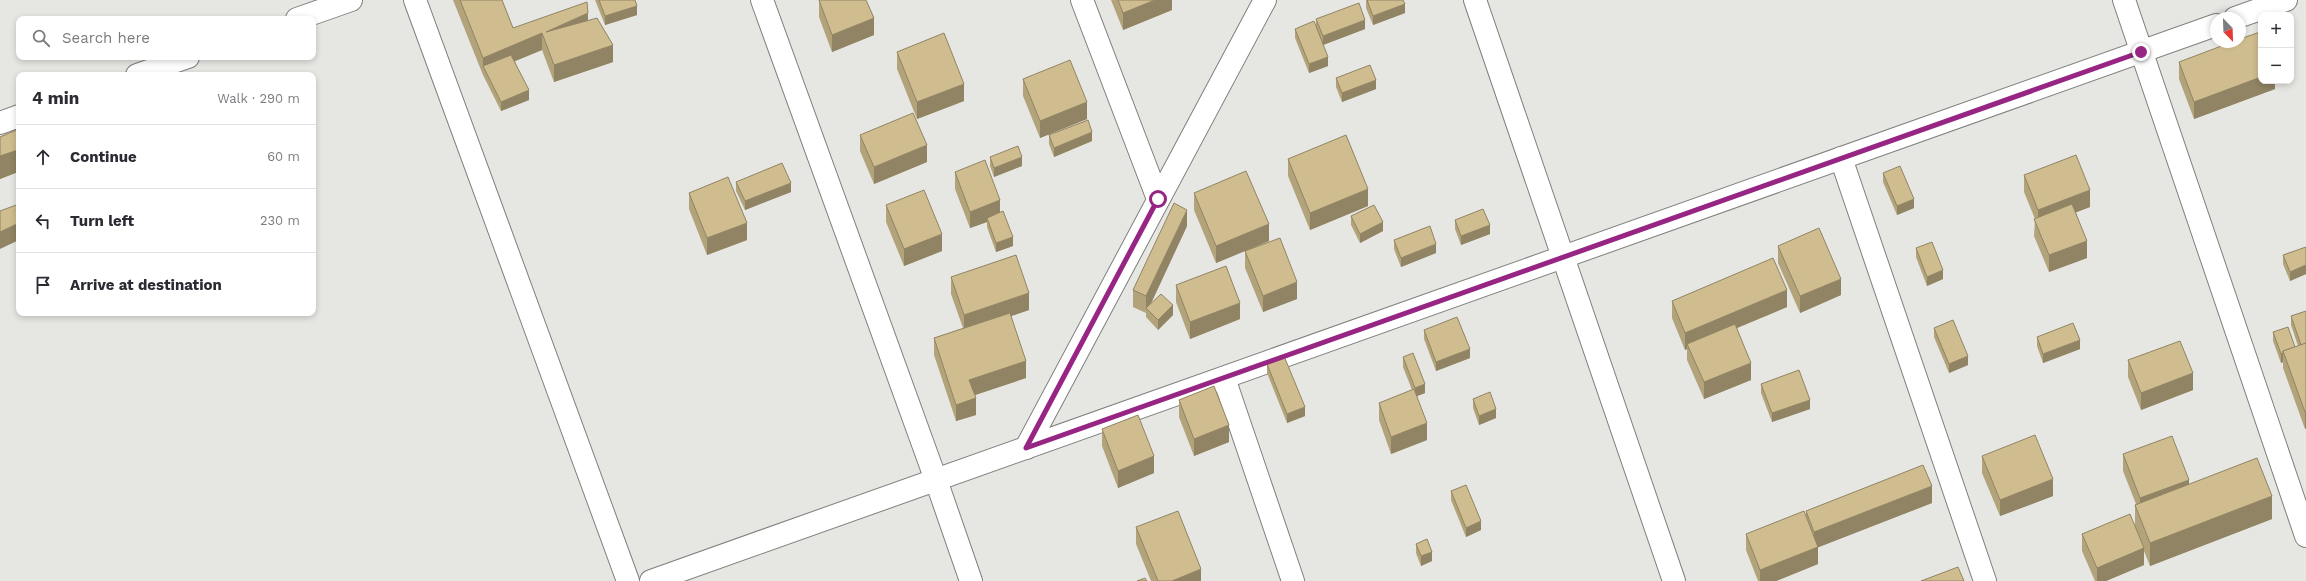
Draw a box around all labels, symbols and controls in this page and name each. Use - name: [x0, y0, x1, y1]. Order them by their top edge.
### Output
- north arrow: [2210, 12, 2246, 48]
- map controls: [2258, 12, 2294, 84]
- button: +: [2258, 12, 2294, 48]
- search box: [16, 16, 316, 60]
- icon: search: [30, 27, 52, 49]
- text: Search here: [62, 29, 150, 47]
- route end: [2132, 43, 2150, 61]
- button: −: [2258, 48, 2294, 84]
- text: 4 min: [32, 88, 79, 108]
- text: Walk · 290 m: [217, 91, 300, 106]
- icon: ahead: [32, 146, 54, 168]
- text: Continue: [70, 148, 137, 166]
- text: 60 m: [267, 149, 300, 164]
- route start: [1149, 190, 1167, 208]
- icon: left: [32, 210, 54, 232]
- text: Turn left: [70, 212, 134, 230]
- text: 230 m: [260, 213, 300, 228]
- icon: arrive: [32, 274, 54, 296]
- text: Arrive at destination: [70, 276, 222, 294]

